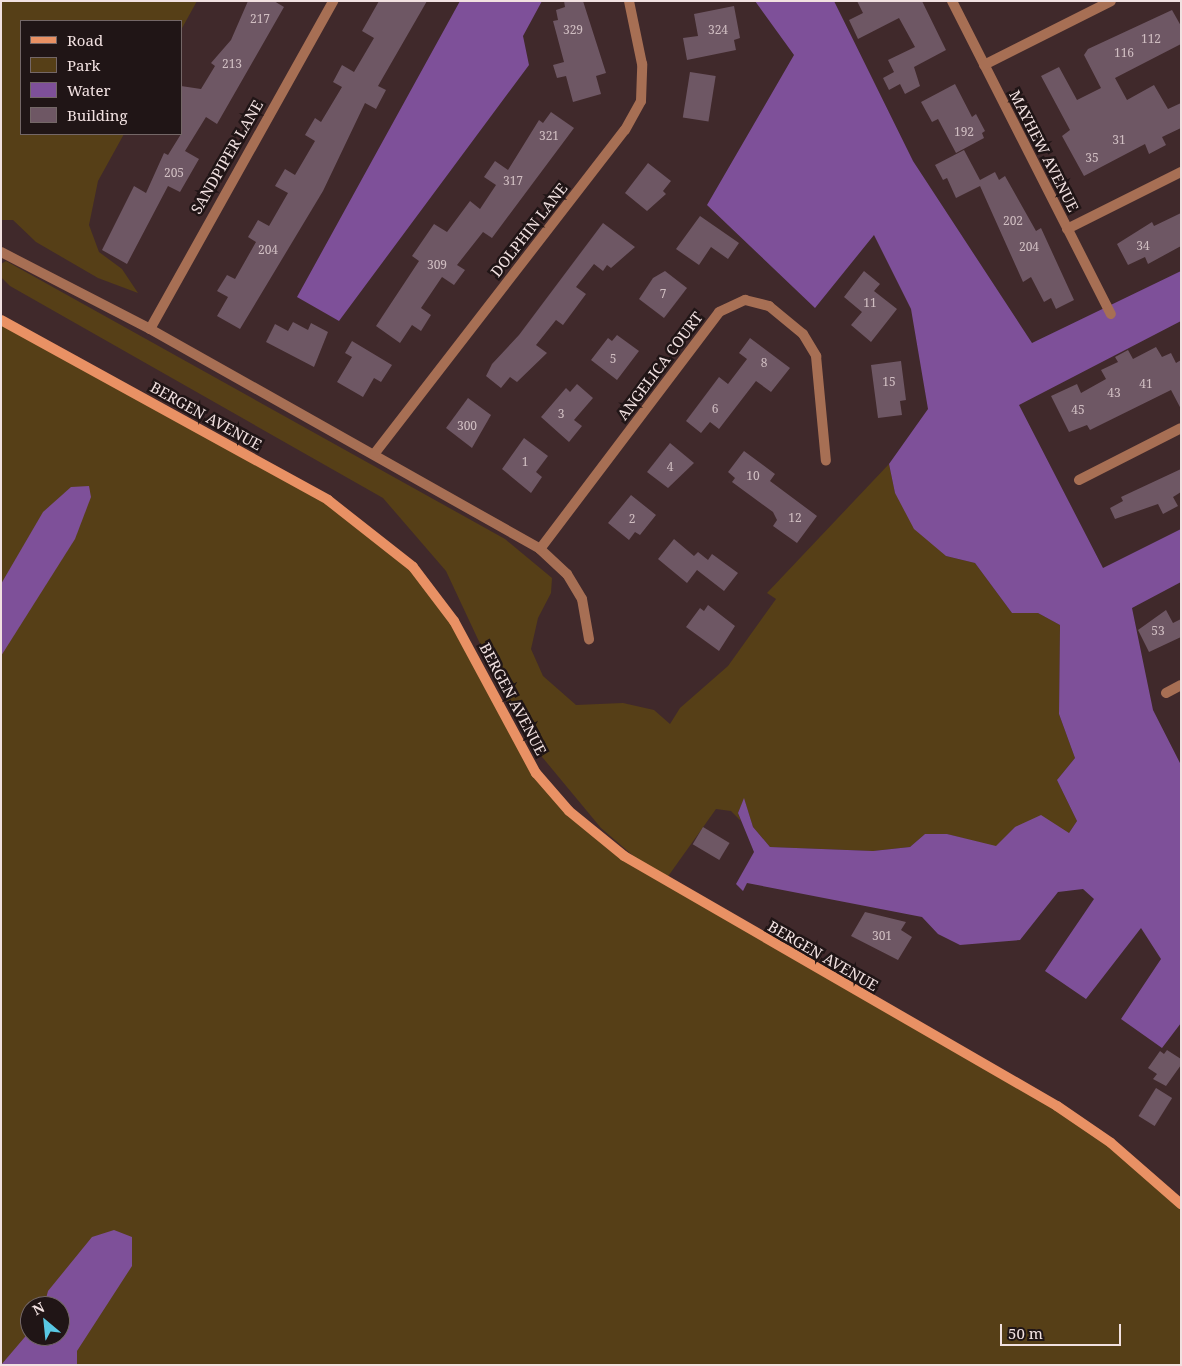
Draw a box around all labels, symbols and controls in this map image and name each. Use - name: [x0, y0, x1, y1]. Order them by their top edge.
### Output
- house number: 217: [250, 12, 270, 26]
- legend: [20, 20, 182, 135]
- house number: 329: [563, 23, 583, 37]
- house number: 324: [708, 23, 728, 37]
- text: Road: [67, 30, 103, 50]
- house number: 112: [1141, 32, 1161, 46]
- house number: 116: [1114, 46, 1134, 60]
- text: Park: [67, 55, 100, 75]
- house number: 213: [222, 57, 242, 71]
- text: Water: [67, 80, 110, 100]
- street label: MAYHEW AVENUE: [1006, 87, 1082, 215]
- street label: SANDPIPER LANE: [187, 97, 267, 217]
- text: Building: [67, 105, 128, 125]
- house number: 192: [954, 125, 974, 139]
- house number: 321: [539, 129, 559, 143]
- house number: 31: [1112, 133, 1126, 147]
- house number: 35: [1085, 151, 1099, 165]
- house number: 205: [164, 166, 184, 180]
- house number: 317: [503, 174, 523, 188]
- street label: DOLPHIN LANE: [487, 180, 571, 280]
- house number: 202: [1003, 214, 1023, 228]
- house number: 34: [1136, 239, 1150, 253]
- house number: 204: [1019, 240, 1039, 254]
- house number: 204: [258, 243, 278, 257]
- house number: 309: [427, 258, 447, 272]
- house number: 7: [660, 287, 666, 301]
- house number: 11: [863, 296, 877, 310]
- street label: ANGELICA COURT: [614, 308, 706, 424]
- house number: 5: [610, 352, 616, 366]
- house number: 8: [761, 356, 767, 370]
- house number: 15: [882, 375, 896, 389]
- house number: 41: [1139, 377, 1153, 391]
- street label: BERGEN AVENUE: [147, 378, 265, 454]
- house number: 43: [1107, 386, 1121, 400]
- house number: 6: [712, 402, 718, 416]
- house number: 45: [1071, 403, 1085, 417]
- house number: 3: [558, 407, 564, 421]
- house number: 300: [457, 419, 477, 433]
- house number: 1: [522, 455, 528, 469]
- house number: 4: [667, 460, 673, 474]
- house number: 10: [746, 469, 760, 483]
- house number: 12: [788, 511, 802, 525]
- house number: 2: [629, 512, 635, 526]
- house number: 53: [1151, 624, 1165, 638]
- street label: BERGEN AVENUE: [476, 640, 550, 758]
- street label: BERGEN AVENUE: [765, 917, 881, 995]
- house number: 301: [872, 929, 892, 943]
- north arrow: [20, 1296, 70, 1346]
- text: N: [29, 1297, 48, 1319]
- scale bar: [1002, 1314, 1123, 1346]
- text: 50 m: [1008, 1323, 1043, 1343]

